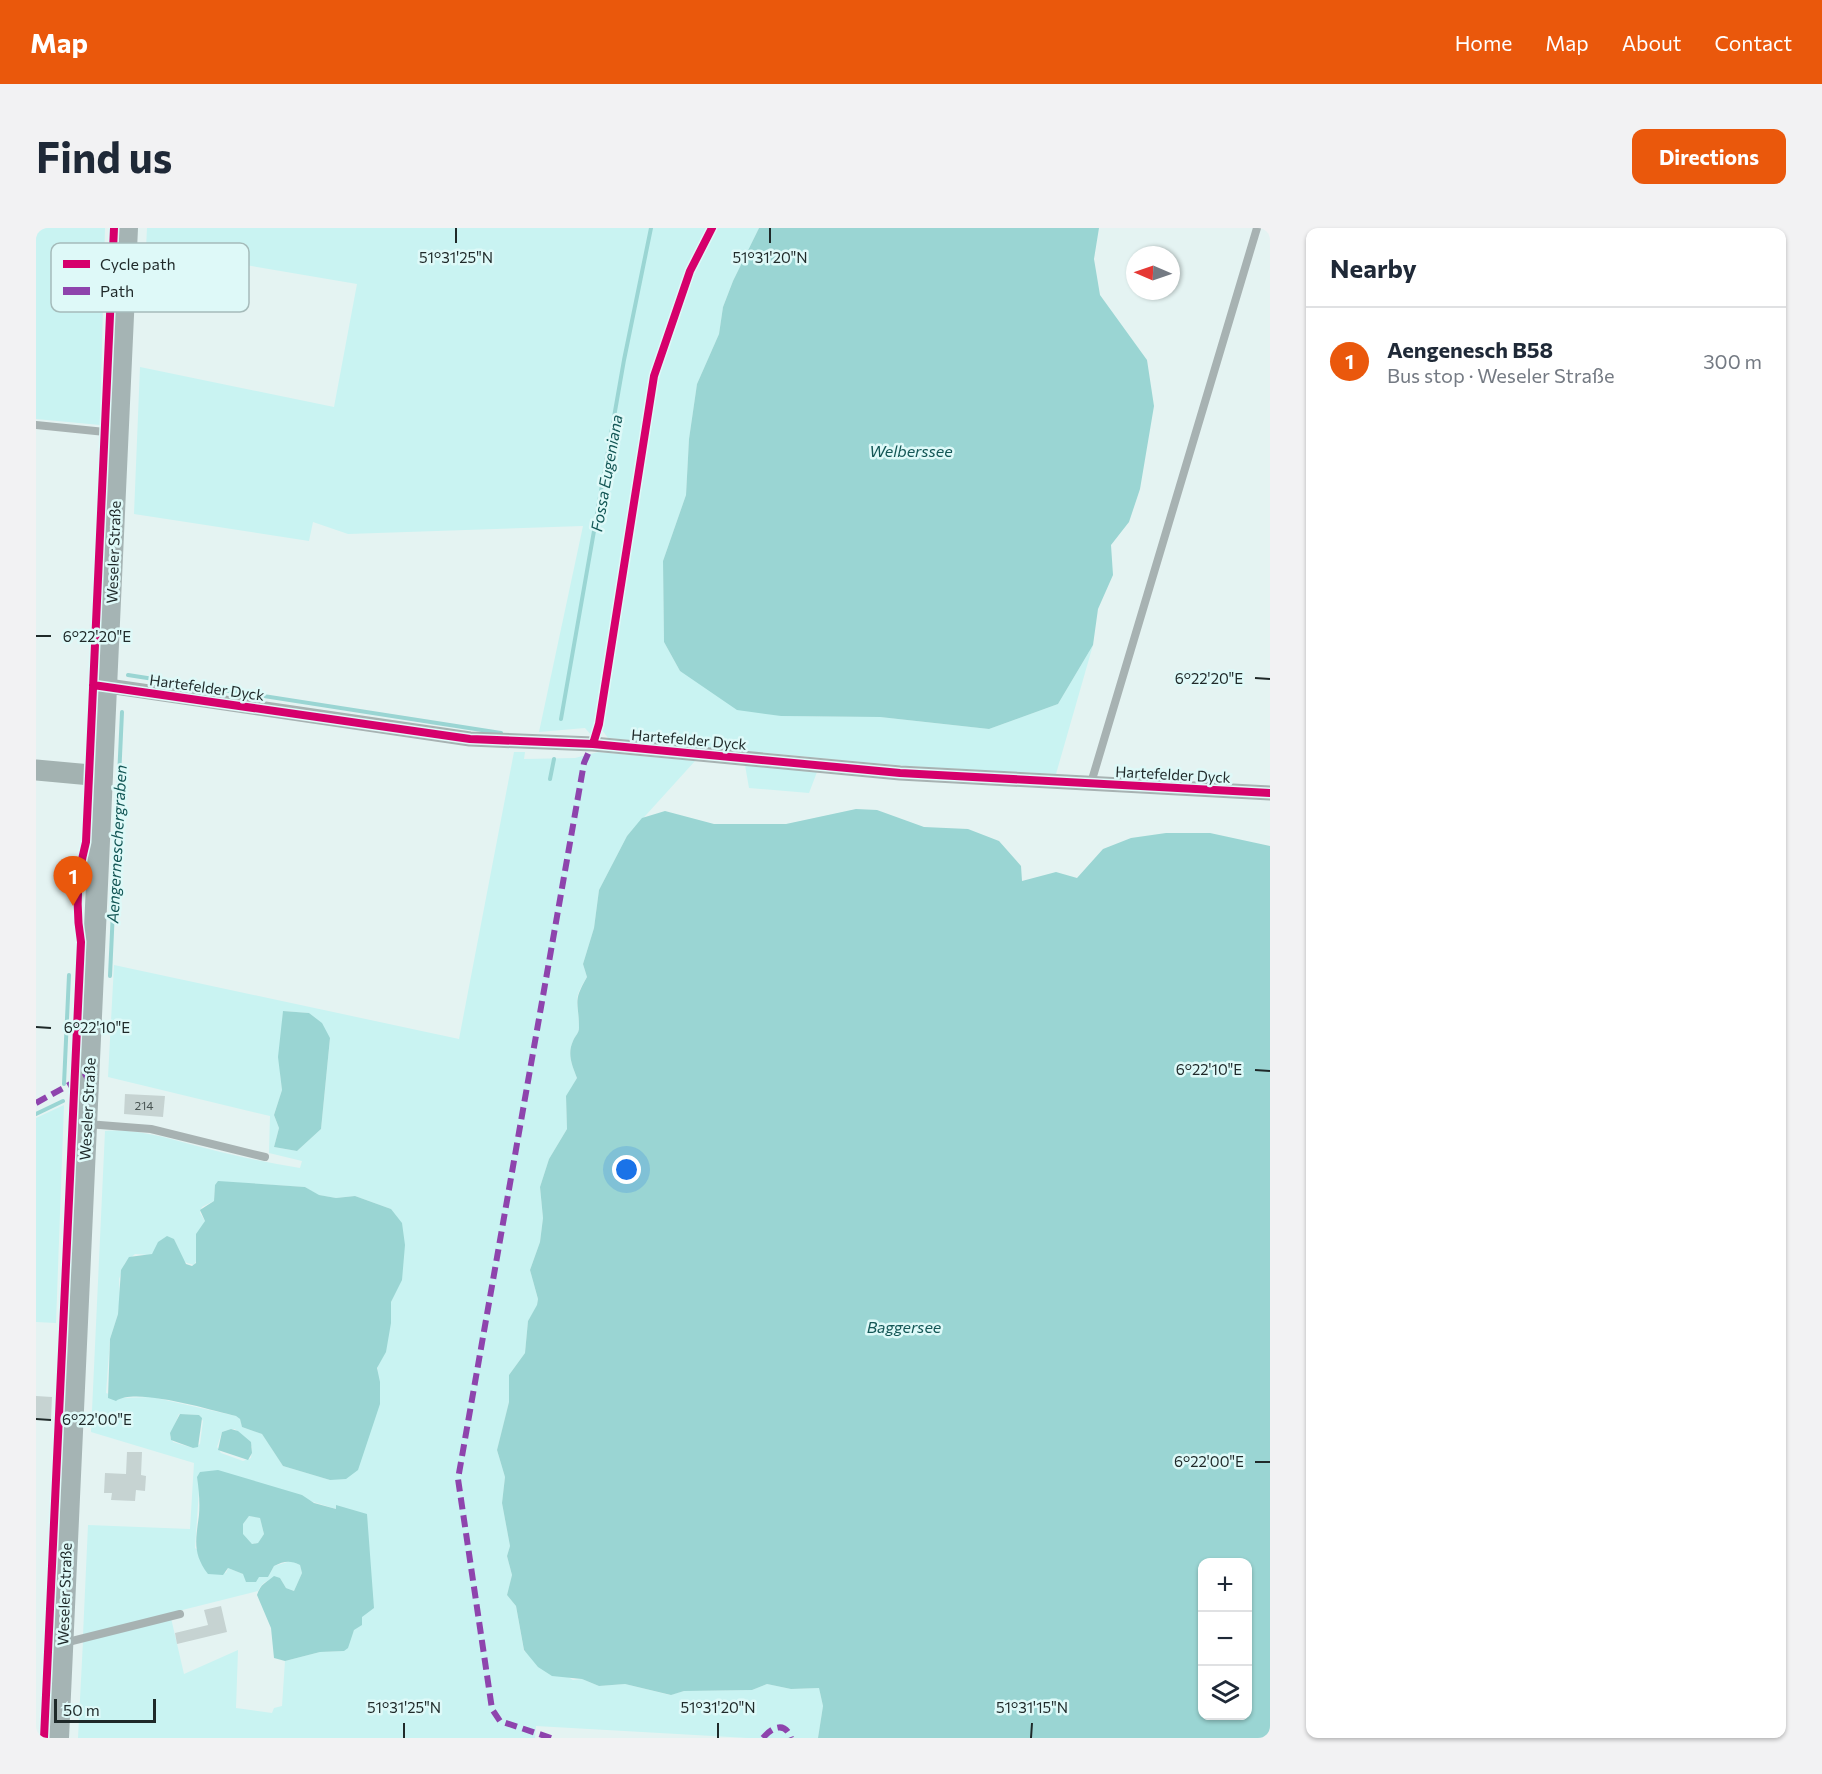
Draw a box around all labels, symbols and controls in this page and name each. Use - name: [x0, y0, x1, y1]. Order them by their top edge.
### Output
- text: Map: [30, 25, 88, 59]
- text: Home: [1455, 30, 1512, 55]
- text: Map: [1545, 30, 1589, 55]
- text: About: [1622, 30, 1681, 55]
- text: Contact: [1714, 30, 1792, 55]
- button: Directions: [1632, 129, 1786, 184]
- text: Find us: [36, 130, 172, 182]
- legend: [51, 243, 249, 312]
- north arrow: [1126, 246, 1180, 300]
- text: 51°31'25"N: [419, 248, 493, 266]
- text: 51°31'20"N: [732, 248, 808, 266]
- text: Nearby: [1330, 252, 1417, 283]
- text: Cycle path: [100, 254, 176, 273]
- text: Path: [100, 281, 134, 300]
- text: Aengenesch B58: [1387, 336, 1553, 363]
- text: 1: [1345, 349, 1354, 373]
- text: 300 m: [1703, 349, 1762, 373]
- text: Bus stop · Weseler Straße: [1387, 363, 1615, 387]
- water label: Fossa Eugeniana: [586, 413, 626, 533]
- water label: Welberssee: [869, 441, 953, 460]
- street label: Weseler Straße: [102, 500, 124, 604]
- text: 6°22'20"E: [63, 627, 131, 645]
- text: 6°22'20"E: [1175, 669, 1243, 687]
- street label: Hartefelder Dyck: [148, 670, 266, 704]
- street label: Hartefelder Dyck: [631, 725, 747, 753]
- street label: Hartefelder Dyck: [1115, 762, 1231, 786]
- water label: Aengerneschergraben: [102, 764, 130, 925]
- pin: 1: [54, 856, 93, 906]
- text: 6°22'10"E: [64, 1018, 130, 1036]
- street label: Weseler Straße: [75, 1057, 99, 1161]
- text: 6°22'10"E: [1176, 1060, 1242, 1078]
- house number: 214: [135, 1098, 153, 1112]
- your location: [612, 1155, 641, 1184]
- water label: Baggersee: [867, 1317, 942, 1336]
- text: 6°22'00"E: [62, 1410, 132, 1428]
- text: 6°22'00"E: [1174, 1452, 1244, 1470]
- street label: Weseler Straße: [53, 1542, 75, 1646]
- map controls: [1198, 1558, 1252, 1720]
- button: +: [1198, 1558, 1252, 1612]
- button: −: [1198, 1612, 1252, 1666]
- button: layers: [1198, 1666, 1252, 1720]
- scale bar: [54, 1696, 156, 1724]
- text: 51°31'25"N: [367, 1698, 441, 1716]
- text: 51°31'20"N: [680, 1698, 756, 1716]
- text: 51°31'15"N: [996, 1698, 1068, 1716]
- text: 50 m: [63, 1700, 100, 1719]

